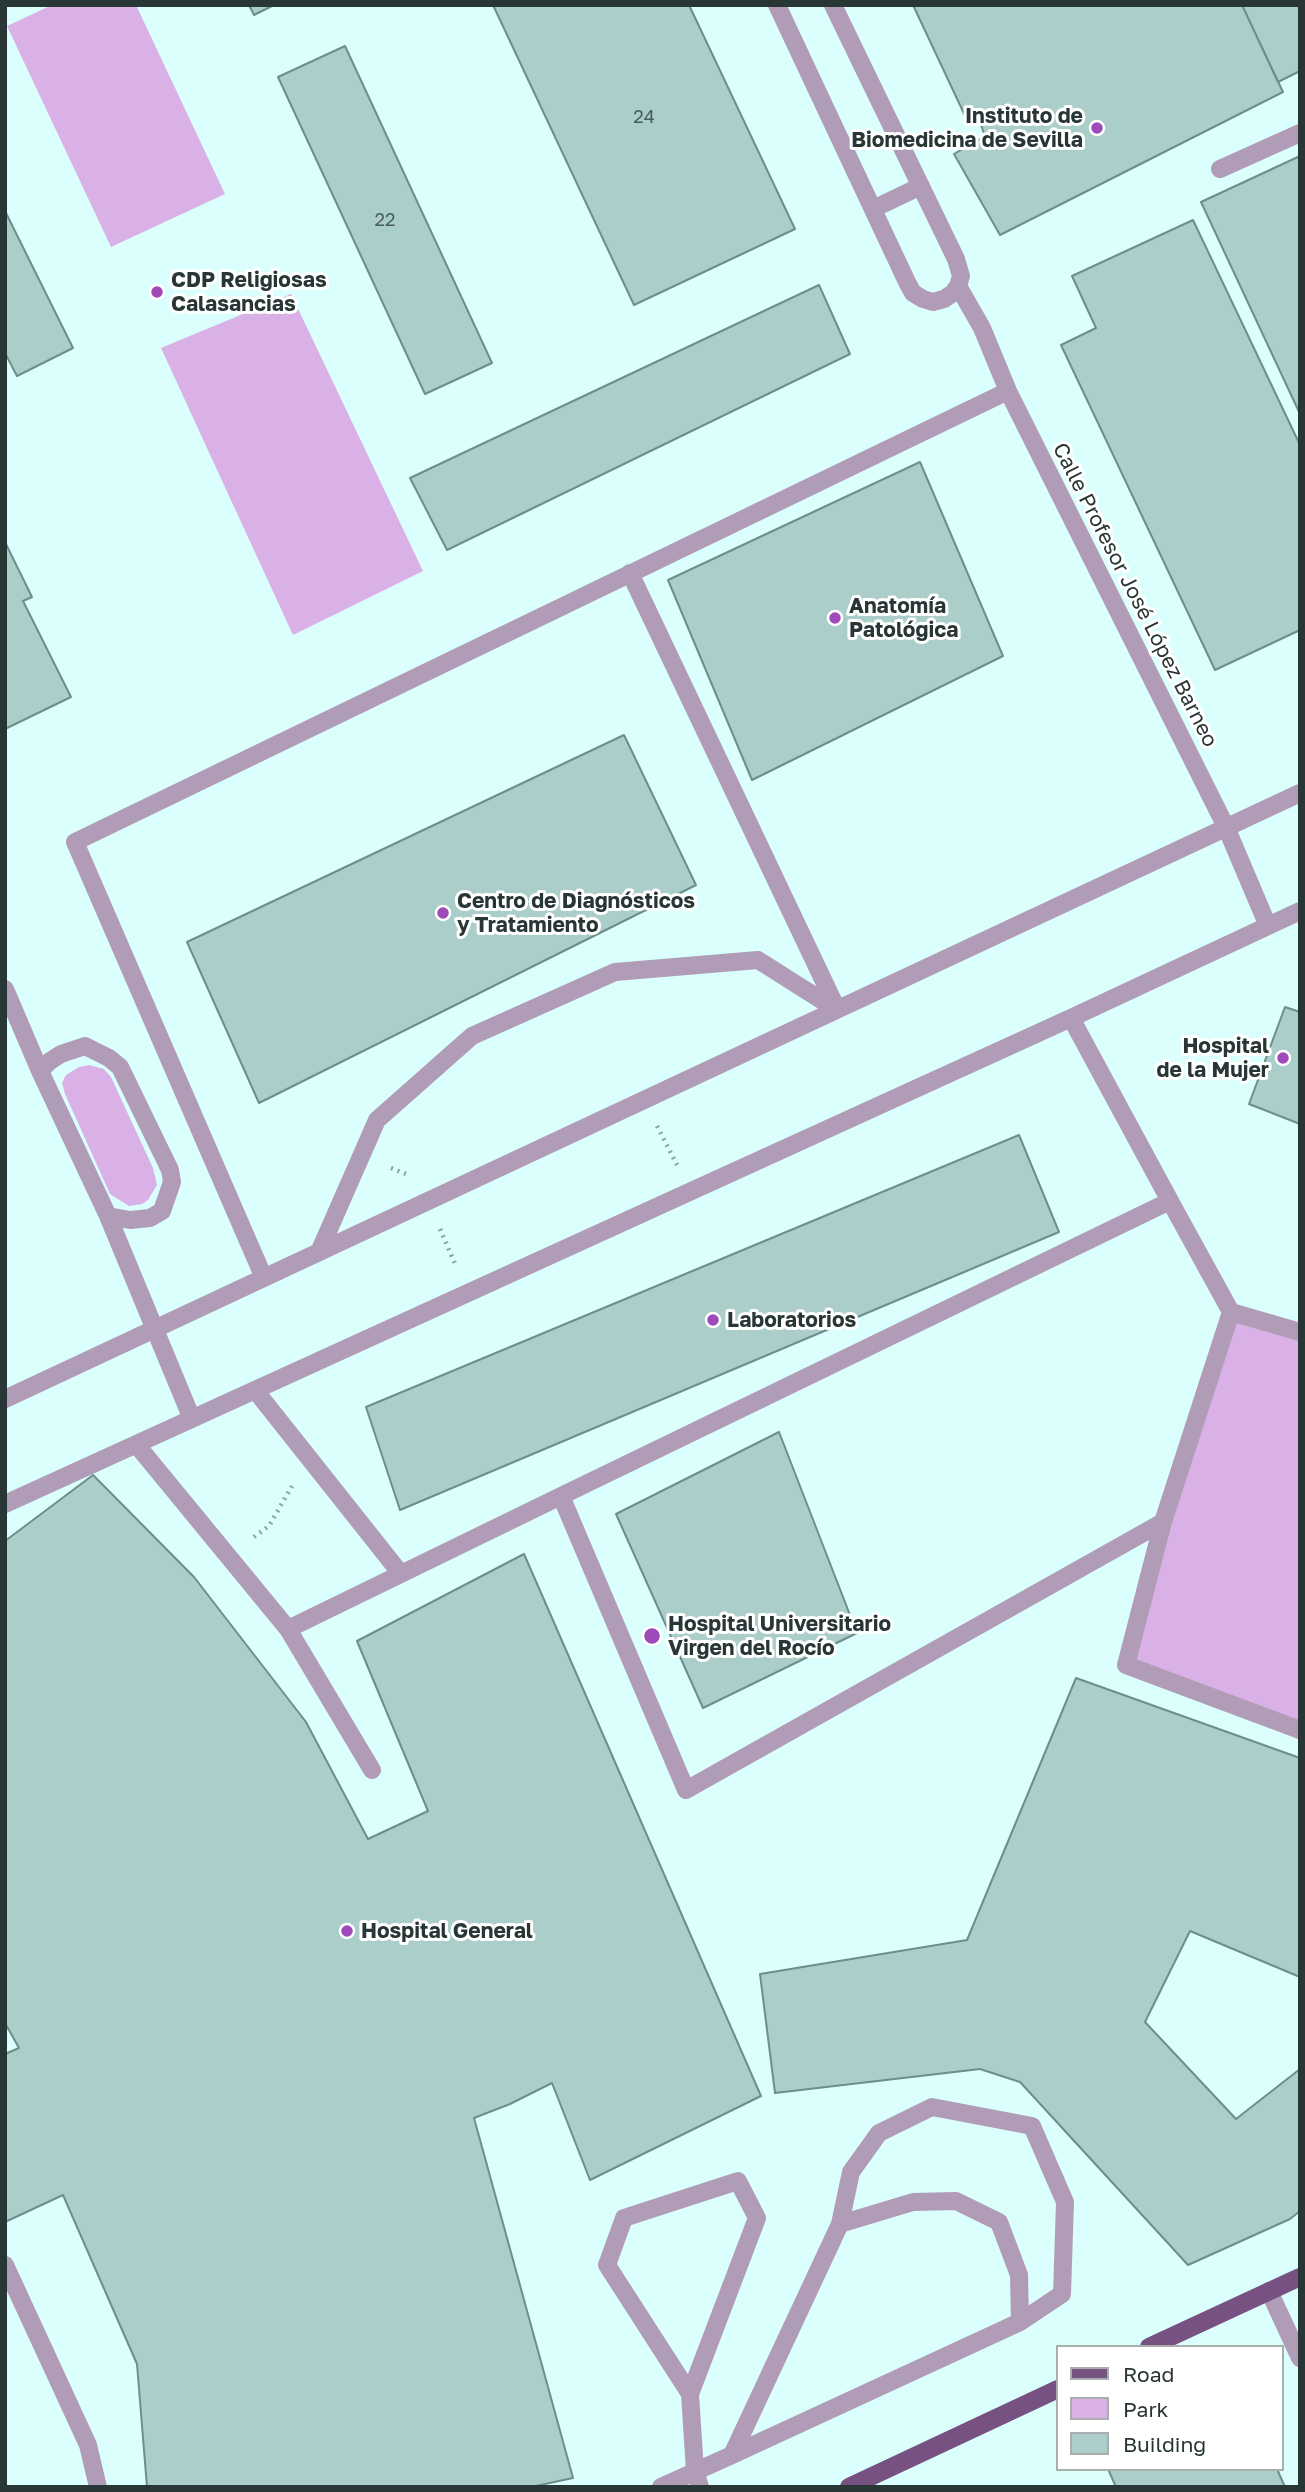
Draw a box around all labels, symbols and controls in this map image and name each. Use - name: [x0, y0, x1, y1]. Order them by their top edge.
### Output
- place label: Instituto de Biomedicina de Sevilla: [851, 103, 1083, 153]
- house number: 24: [633, 106, 655, 128]
- marker: Instituto de Biomedicina de Sevilla: [1089, 120, 1105, 136]
- house number: 22: [375, 209, 395, 231]
- place label: CDP Religiosas Calasancias: [171, 267, 327, 317]
- marker: CDP Religiosas Calasancias: [149, 284, 165, 300]
- street label: Calle Profesor José López Barneo: [1047, 439, 1223, 751]
- place label: Anatomía Patológica: [849, 593, 958, 643]
- marker: Anatomía Patológica: [827, 610, 843, 626]
- place label: Centro de Diagnósticos y Tratamiento: [457, 888, 695, 938]
- marker: Centro de Diagnósticos y Tratamiento: [435, 905, 451, 921]
- place label: Hospital de la Mujer: [1156, 1033, 1269, 1083]
- marker: Hospital de la Mujer: [1275, 1050, 1291, 1066]
- place label: Laboratorios: [727, 1307, 856, 1333]
- marker: Laboratorios: [705, 1312, 721, 1328]
- place label: Hospital Universitario Virgen del Rocío: [668, 1611, 891, 1661]
- marker: Hospital Universitario Virgen del Rocío: [642, 1626, 662, 1646]
- place label: Hospital General: [361, 1918, 533, 1944]
- marker: Hospital General: [339, 1923, 355, 1939]
- legend: [1056, 2345, 1284, 2471]
- text: Road: [1123, 2361, 1174, 2387]
- text: Park: [1123, 2396, 1168, 2422]
- text: Building: [1123, 2431, 1206, 2457]

